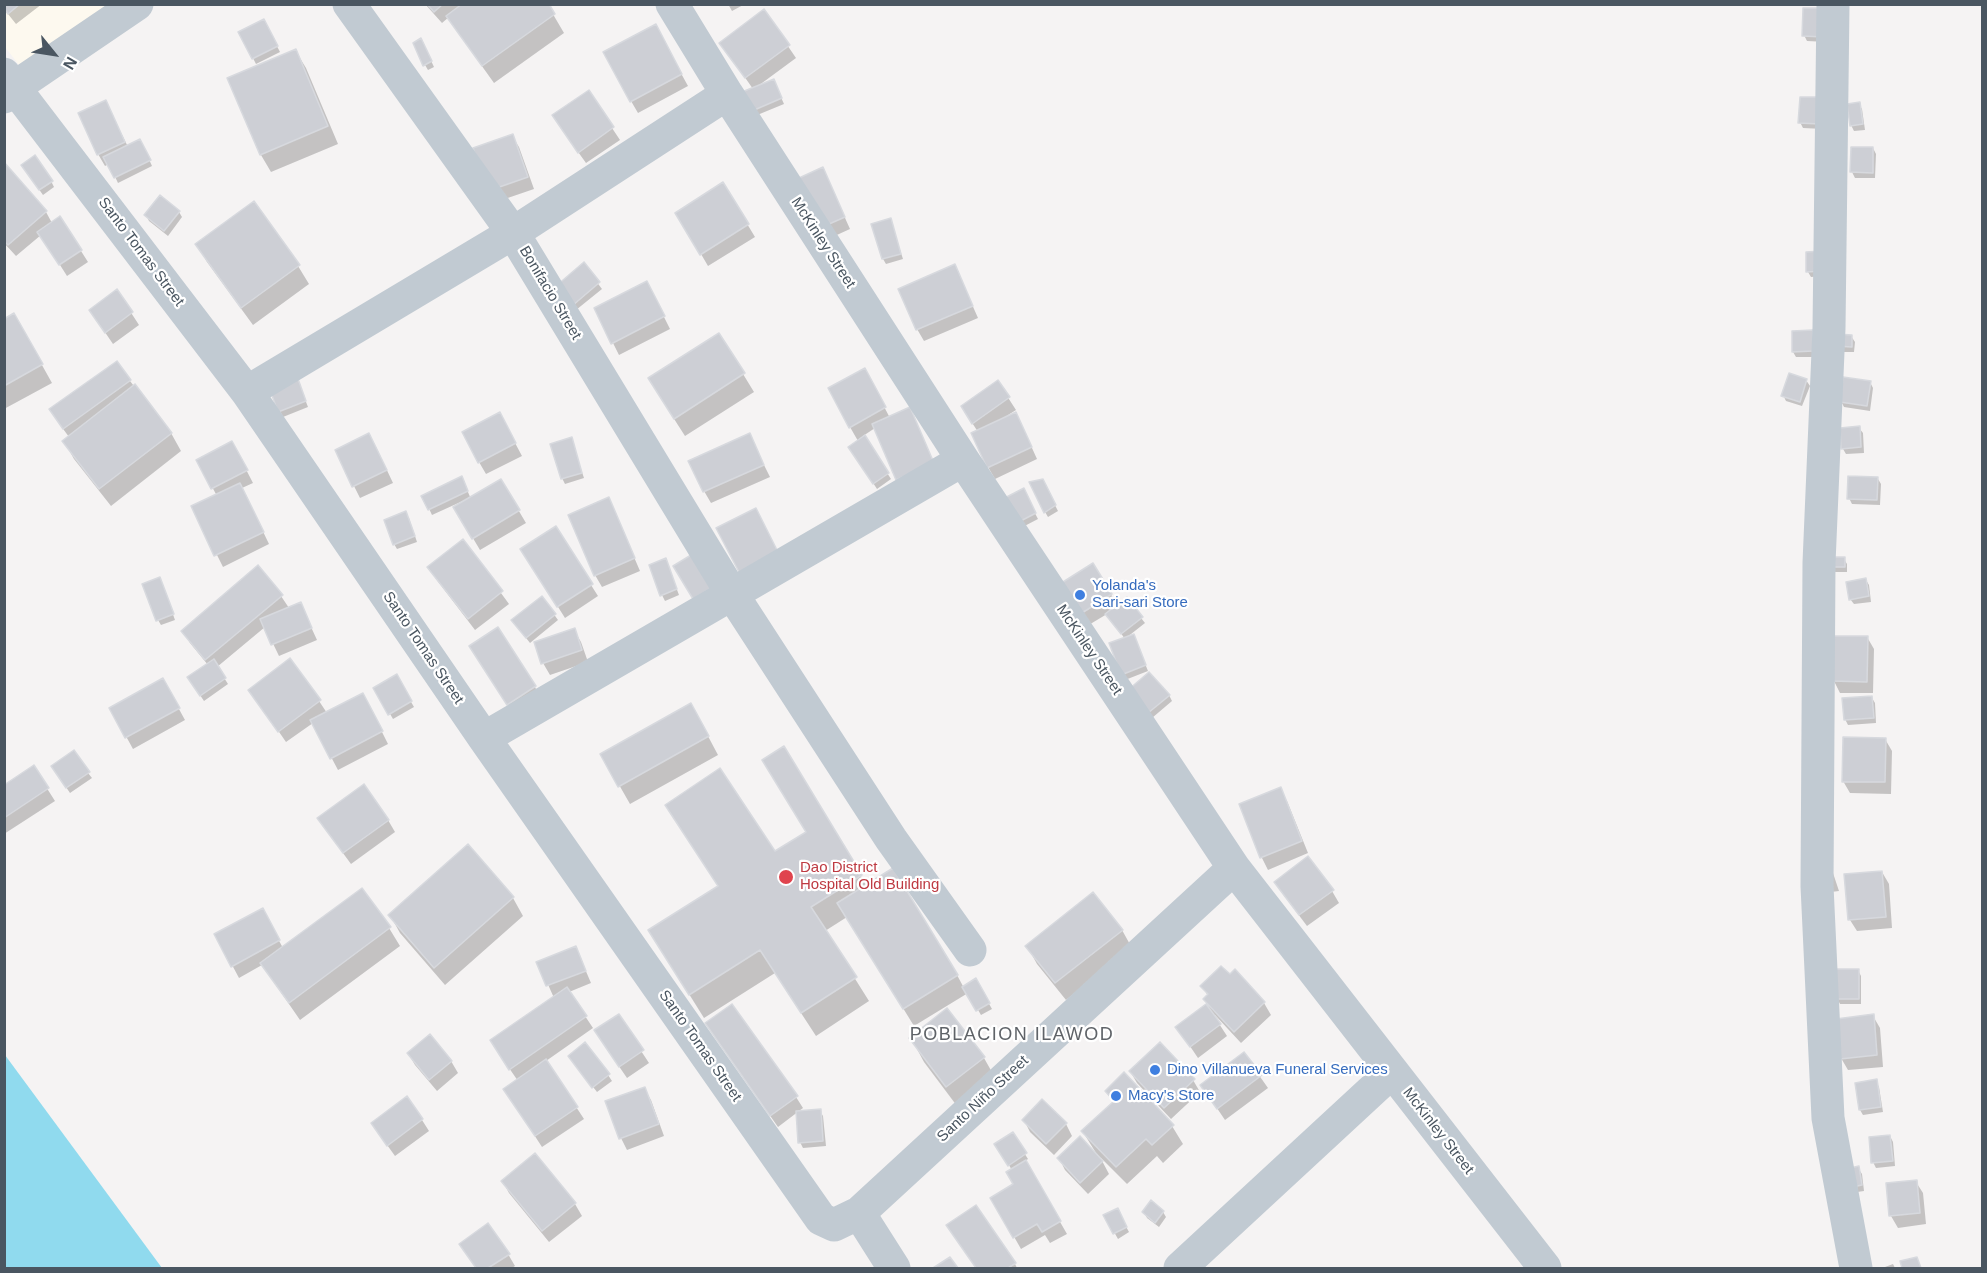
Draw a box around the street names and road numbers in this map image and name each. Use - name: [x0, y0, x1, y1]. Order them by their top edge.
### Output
- street label: Santo Tomas Street: [94, 194, 188, 310]
- street label: McKinley Street: [787, 194, 859, 292]
- street label: Bonifacio Street: [515, 243, 585, 343]
- street label: Santo Tomas Street: [379, 588, 467, 708]
- street label: McKinley Street: [1052, 601, 1126, 699]
- street label: Santo Tomas Street: [655, 987, 745, 1105]
- street label: Santo Niño Street: [934, 1052, 1032, 1146]
- street label: McKinley Street: [1399, 1084, 1477, 1178]

